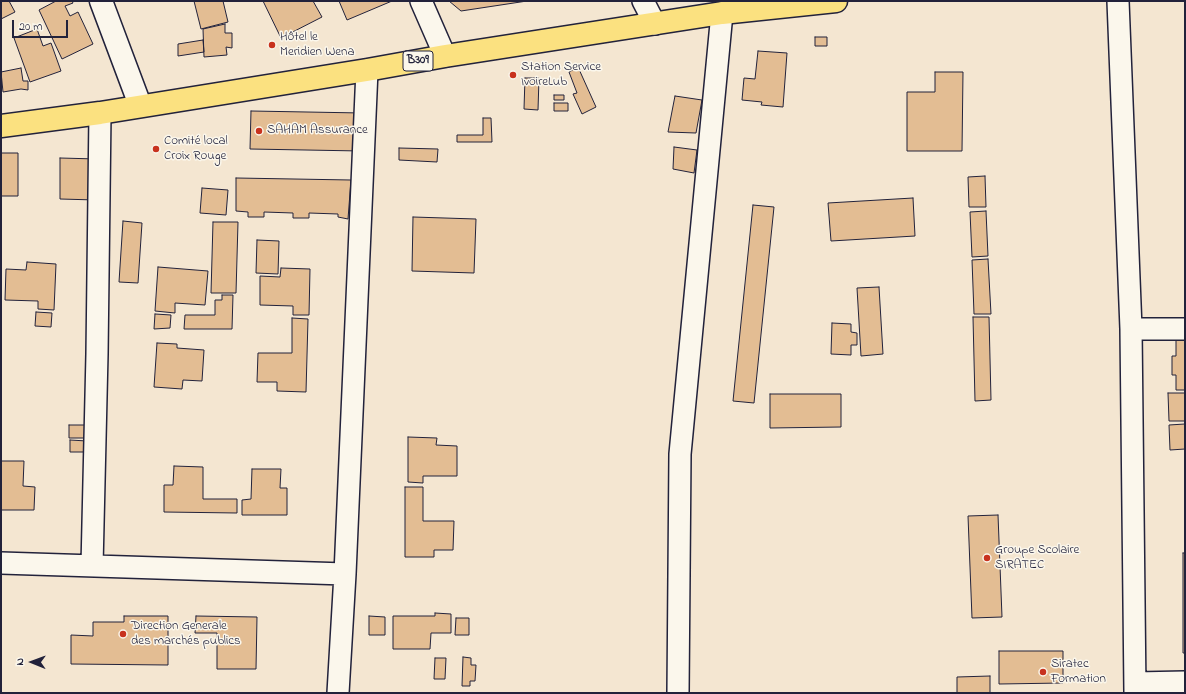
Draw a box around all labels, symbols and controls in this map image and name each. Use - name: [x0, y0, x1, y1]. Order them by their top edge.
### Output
- scale bar: [14, 12, 70, 38]
- text: 20 m: [19, 18, 42, 36]
- place label: Hôtel le Meridien Wena: [280, 30, 355, 61]
- marker: Hôtel le Meridien Wena: [267, 40, 277, 50]
- road number: B309: [403, 51, 433, 71]
- place label: Station Service IvoireLub: [521, 60, 601, 91]
- marker: Station Service IvoireLub: [508, 70, 518, 80]
- place label: SAHAM Assurance: [267, 123, 368, 139]
- marker: SAHAM Assurance: [254, 126, 264, 136]
- place label: Comité local Croix Rouge: [164, 134, 228, 165]
- marker: Comité local Croix Rouge: [151, 144, 161, 154]
- place label: Groupe Scolaire SIRATEC: [995, 543, 1079, 574]
- marker: Groupe Scolaire SIRATEC: [982, 553, 992, 563]
- place label: Direction Generale des marchés publics: [131, 619, 241, 650]
- marker: Direction Generale des marchés publics: [118, 629, 128, 639]
- north arrow: [12, 642, 52, 682]
- place label: Siratec Formation: [1051, 657, 1106, 688]
- text: N: [12, 658, 28, 666]
- marker: Siratec Formation: [1038, 667, 1048, 677]

